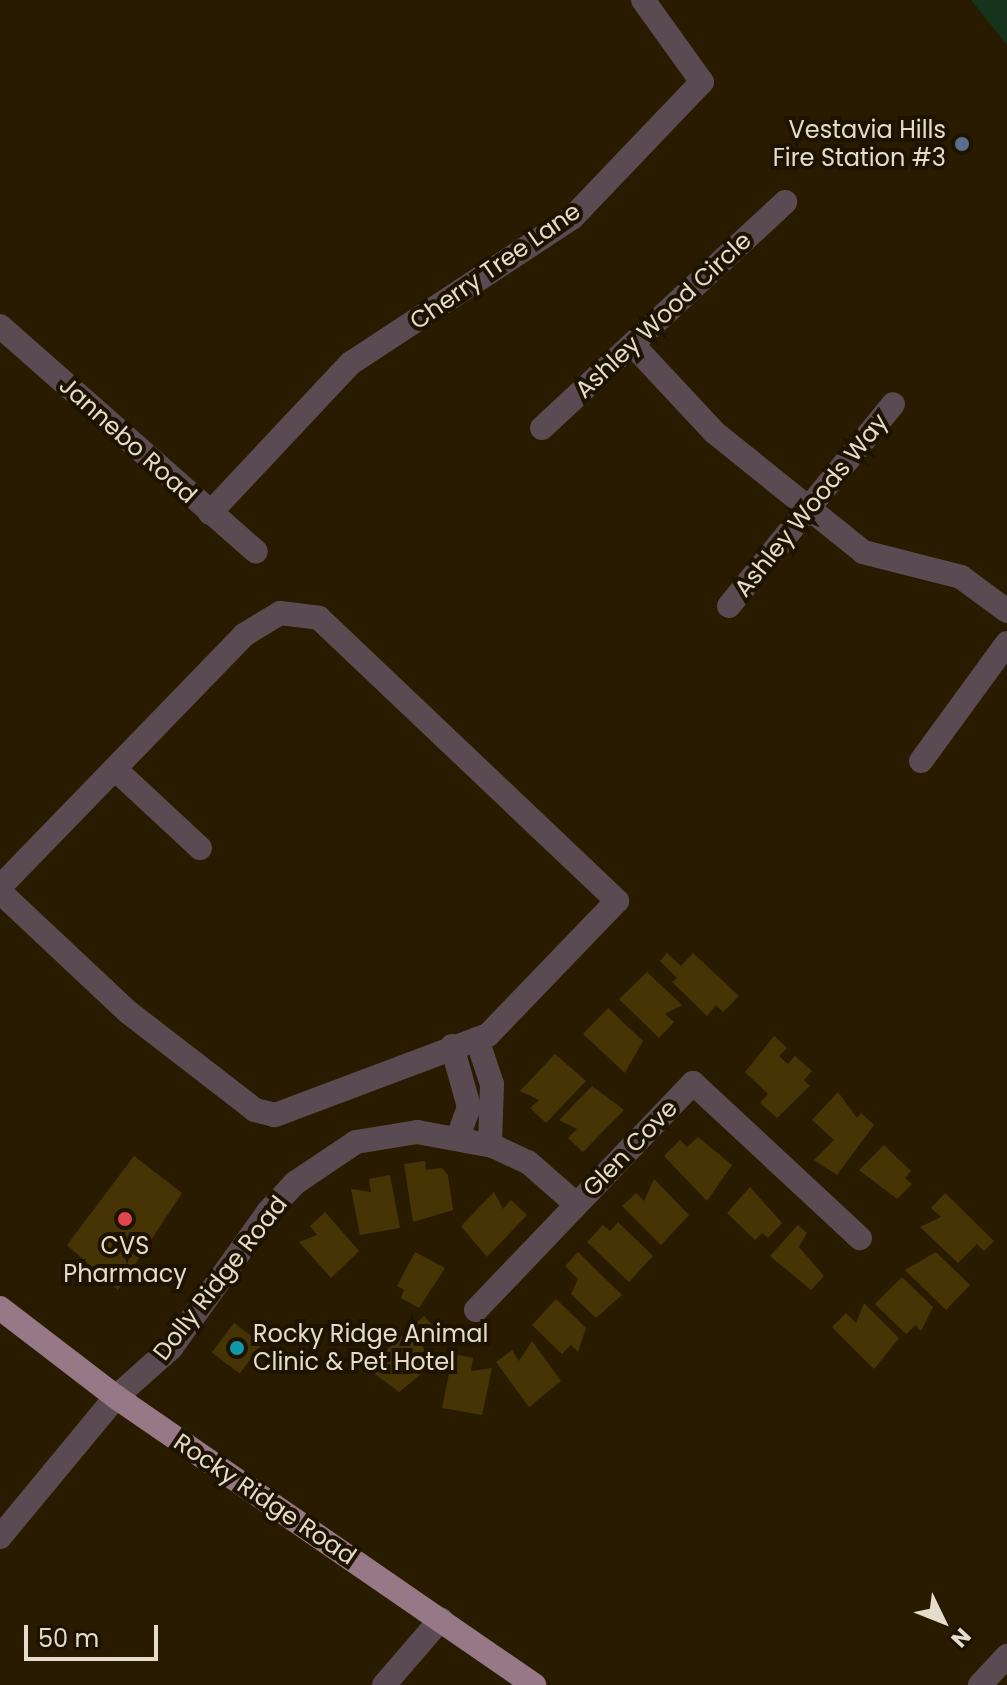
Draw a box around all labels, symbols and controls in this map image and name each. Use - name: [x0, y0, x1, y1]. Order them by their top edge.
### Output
- place label: Vestavia Hills Fire Station #3: [773, 116, 946, 172]
- marker: Vestavia Hills Fire Station #3: [953, 135, 971, 153]
- street label: Cherry Tree Lane: [404, 196, 586, 336]
- street label: Ashley Wood Circle: [569, 226, 757, 404]
- street label: Jannebo Road: [53, 371, 203, 509]
- street label: Ashley Woods Way: [728, 408, 894, 602]
- street label: Glen Cove: [577, 1094, 683, 1202]
- street label: Dolly Ridge Road: [147, 1190, 293, 1366]
- marker: CVS Pharmacy: [116, 1210, 134, 1228]
- place label: CVS Pharmacy: [63, 1232, 187, 1288]
- place label: Rocky Ridge Animal Clinic & Pet Hotel: [253, 1320, 488, 1376]
- marker: Rocky Ridge Animal Clinic & Pet Hotel: [228, 1339, 246, 1357]
- street label: Rocky Ridge Road: [168, 1427, 362, 1571]
- north arrow: [903, 1581, 983, 1661]
- scale bar: [28, 1609, 162, 1659]
- text: N: [944, 1621, 978, 1654]
- text: 50 m: [38, 1622, 99, 1655]

